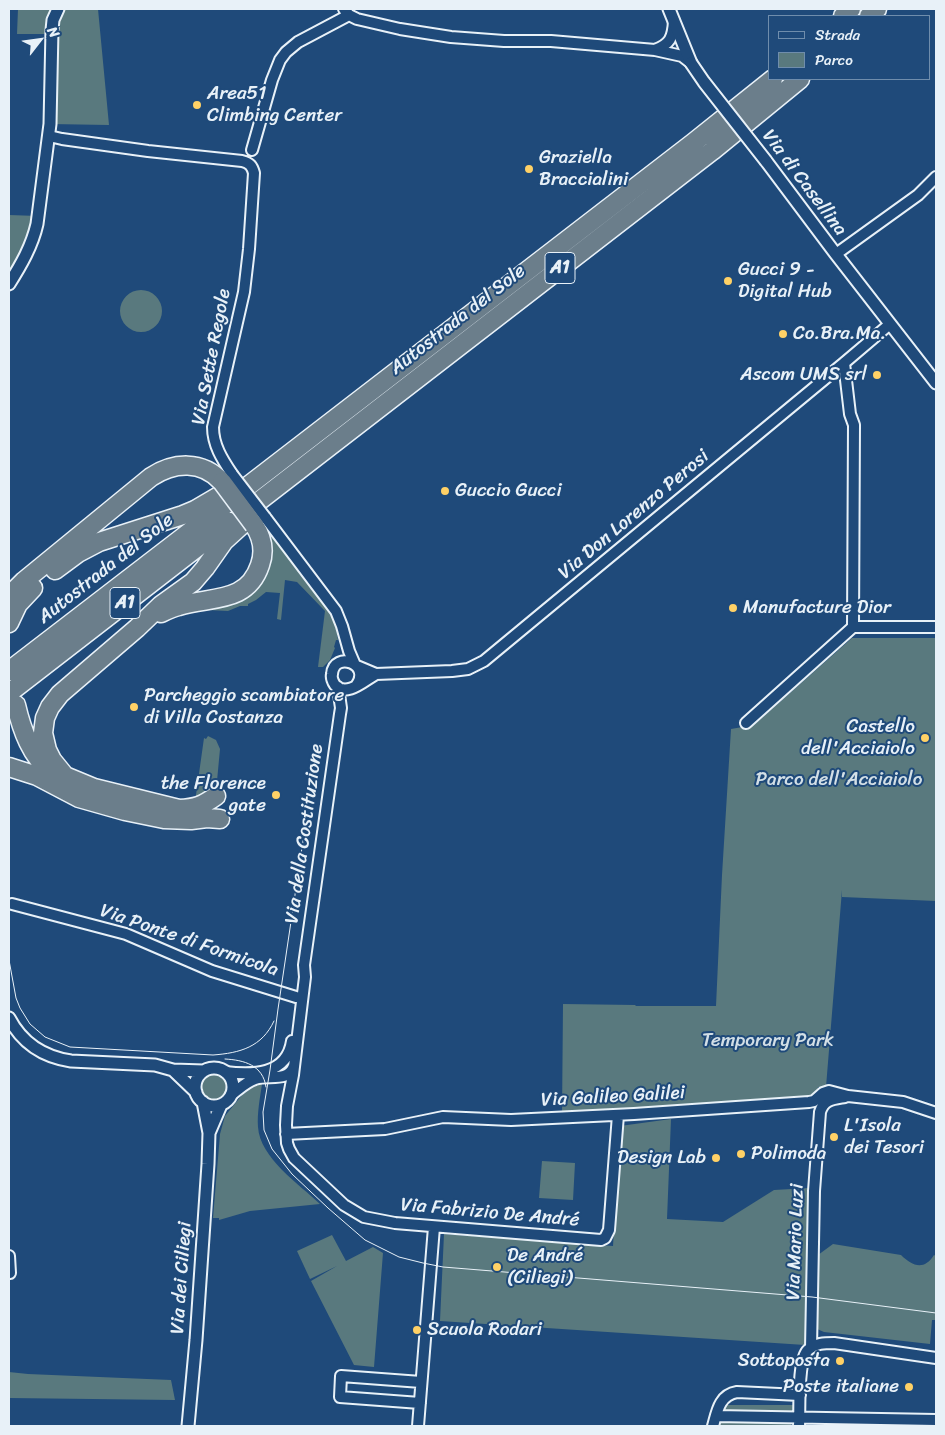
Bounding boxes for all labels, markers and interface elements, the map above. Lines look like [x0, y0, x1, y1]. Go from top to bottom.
north arrow [15, 15, 65, 65]
legend [768, 15, 930, 80]
text: N [40, 22, 67, 43]
text: Strada [815, 22, 860, 48]
text: Parco [815, 47, 853, 73]
place label: Area51 Climbing Center [207, 83, 342, 127]
marker: Area51 Climbing Center [191, 99, 203, 111]
street label: Via di Casellina [757, 125, 851, 241]
place label: Graziella Braccialini [539, 147, 628, 191]
marker: Graziella Braccialini [523, 163, 535, 175]
road number: A1 [545, 252, 575, 284]
place label: Gucci 9 - Digital Hub [738, 259, 832, 303]
street label: Autostrada del Sole [386, 260, 530, 380]
marker: Gucci 9 - Digital Hub [722, 275, 734, 287]
street label: Via Sette Regole [188, 287, 236, 427]
place label: Co.Bra.Ma. [793, 323, 886, 345]
marker: Co.Bra.Ma. [777, 328, 789, 340]
place label: Ascom UMS srl [740, 364, 867, 386]
marker: Ascom UMS srl [871, 369, 883, 381]
street label: Via Don Lorenzo Perosi [554, 445, 714, 585]
place label: Guccio Gucci [455, 480, 562, 502]
marker: Guccio Gucci [439, 485, 451, 497]
street label: Autostrada del Sole [34, 509, 178, 629]
road number: A1 [110, 588, 140, 618]
place label: Manufacture Dior [743, 597, 891, 619]
marker: Manufacture Dior [727, 602, 739, 614]
place label: Parcheggio scambiatore di Villa Costanza [144, 685, 344, 729]
marker: Parcheggio scambiatore di Villa Costanza [128, 701, 140, 713]
place label: Castello dell'Acciaiolo [801, 716, 915, 760]
marker: Castello dell'Acciaiolo [919, 732, 931, 744]
street label: Via della Costituzione [281, 743, 329, 925]
park label: Parco dell'Acciaiolo [756, 769, 922, 791]
place label: the Florence gate [161, 773, 266, 817]
marker: the Florence gate [270, 789, 282, 801]
street label: Via Ponte di Formicola [97, 900, 281, 982]
park label: Temporary Park [702, 1030, 834, 1052]
street label: Via Galileo Galilei [540, 1082, 686, 1112]
place label: L'Isola dei Tesori [844, 1115, 924, 1159]
marker: L'Isola dei Tesori [828, 1131, 840, 1143]
place label: Polimoda [751, 1143, 826, 1165]
place label: Design Lab [617, 1147, 706, 1169]
marker: Polimoda [735, 1148, 747, 1160]
marker: Design Lab [710, 1152, 722, 1164]
street label: Via Mario Luzi [783, 1183, 809, 1301]
street label: Via Fabrizio De André [400, 1194, 580, 1232]
street label: Via dei Ciliegi [167, 1221, 197, 1335]
place label: De André (Ciliegi) [507, 1245, 583, 1289]
marker: De André (Ciliegi) [491, 1261, 503, 1273]
place label: Scuola Rodari [427, 1319, 542, 1341]
marker: Scuola Rodari [411, 1324, 423, 1336]
place label: Sottoposta [738, 1350, 830, 1372]
marker: Sottoposta [834, 1355, 846, 1367]
place label: Poste italiane [783, 1376, 899, 1398]
marker: Poste italiane [903, 1381, 915, 1393]

